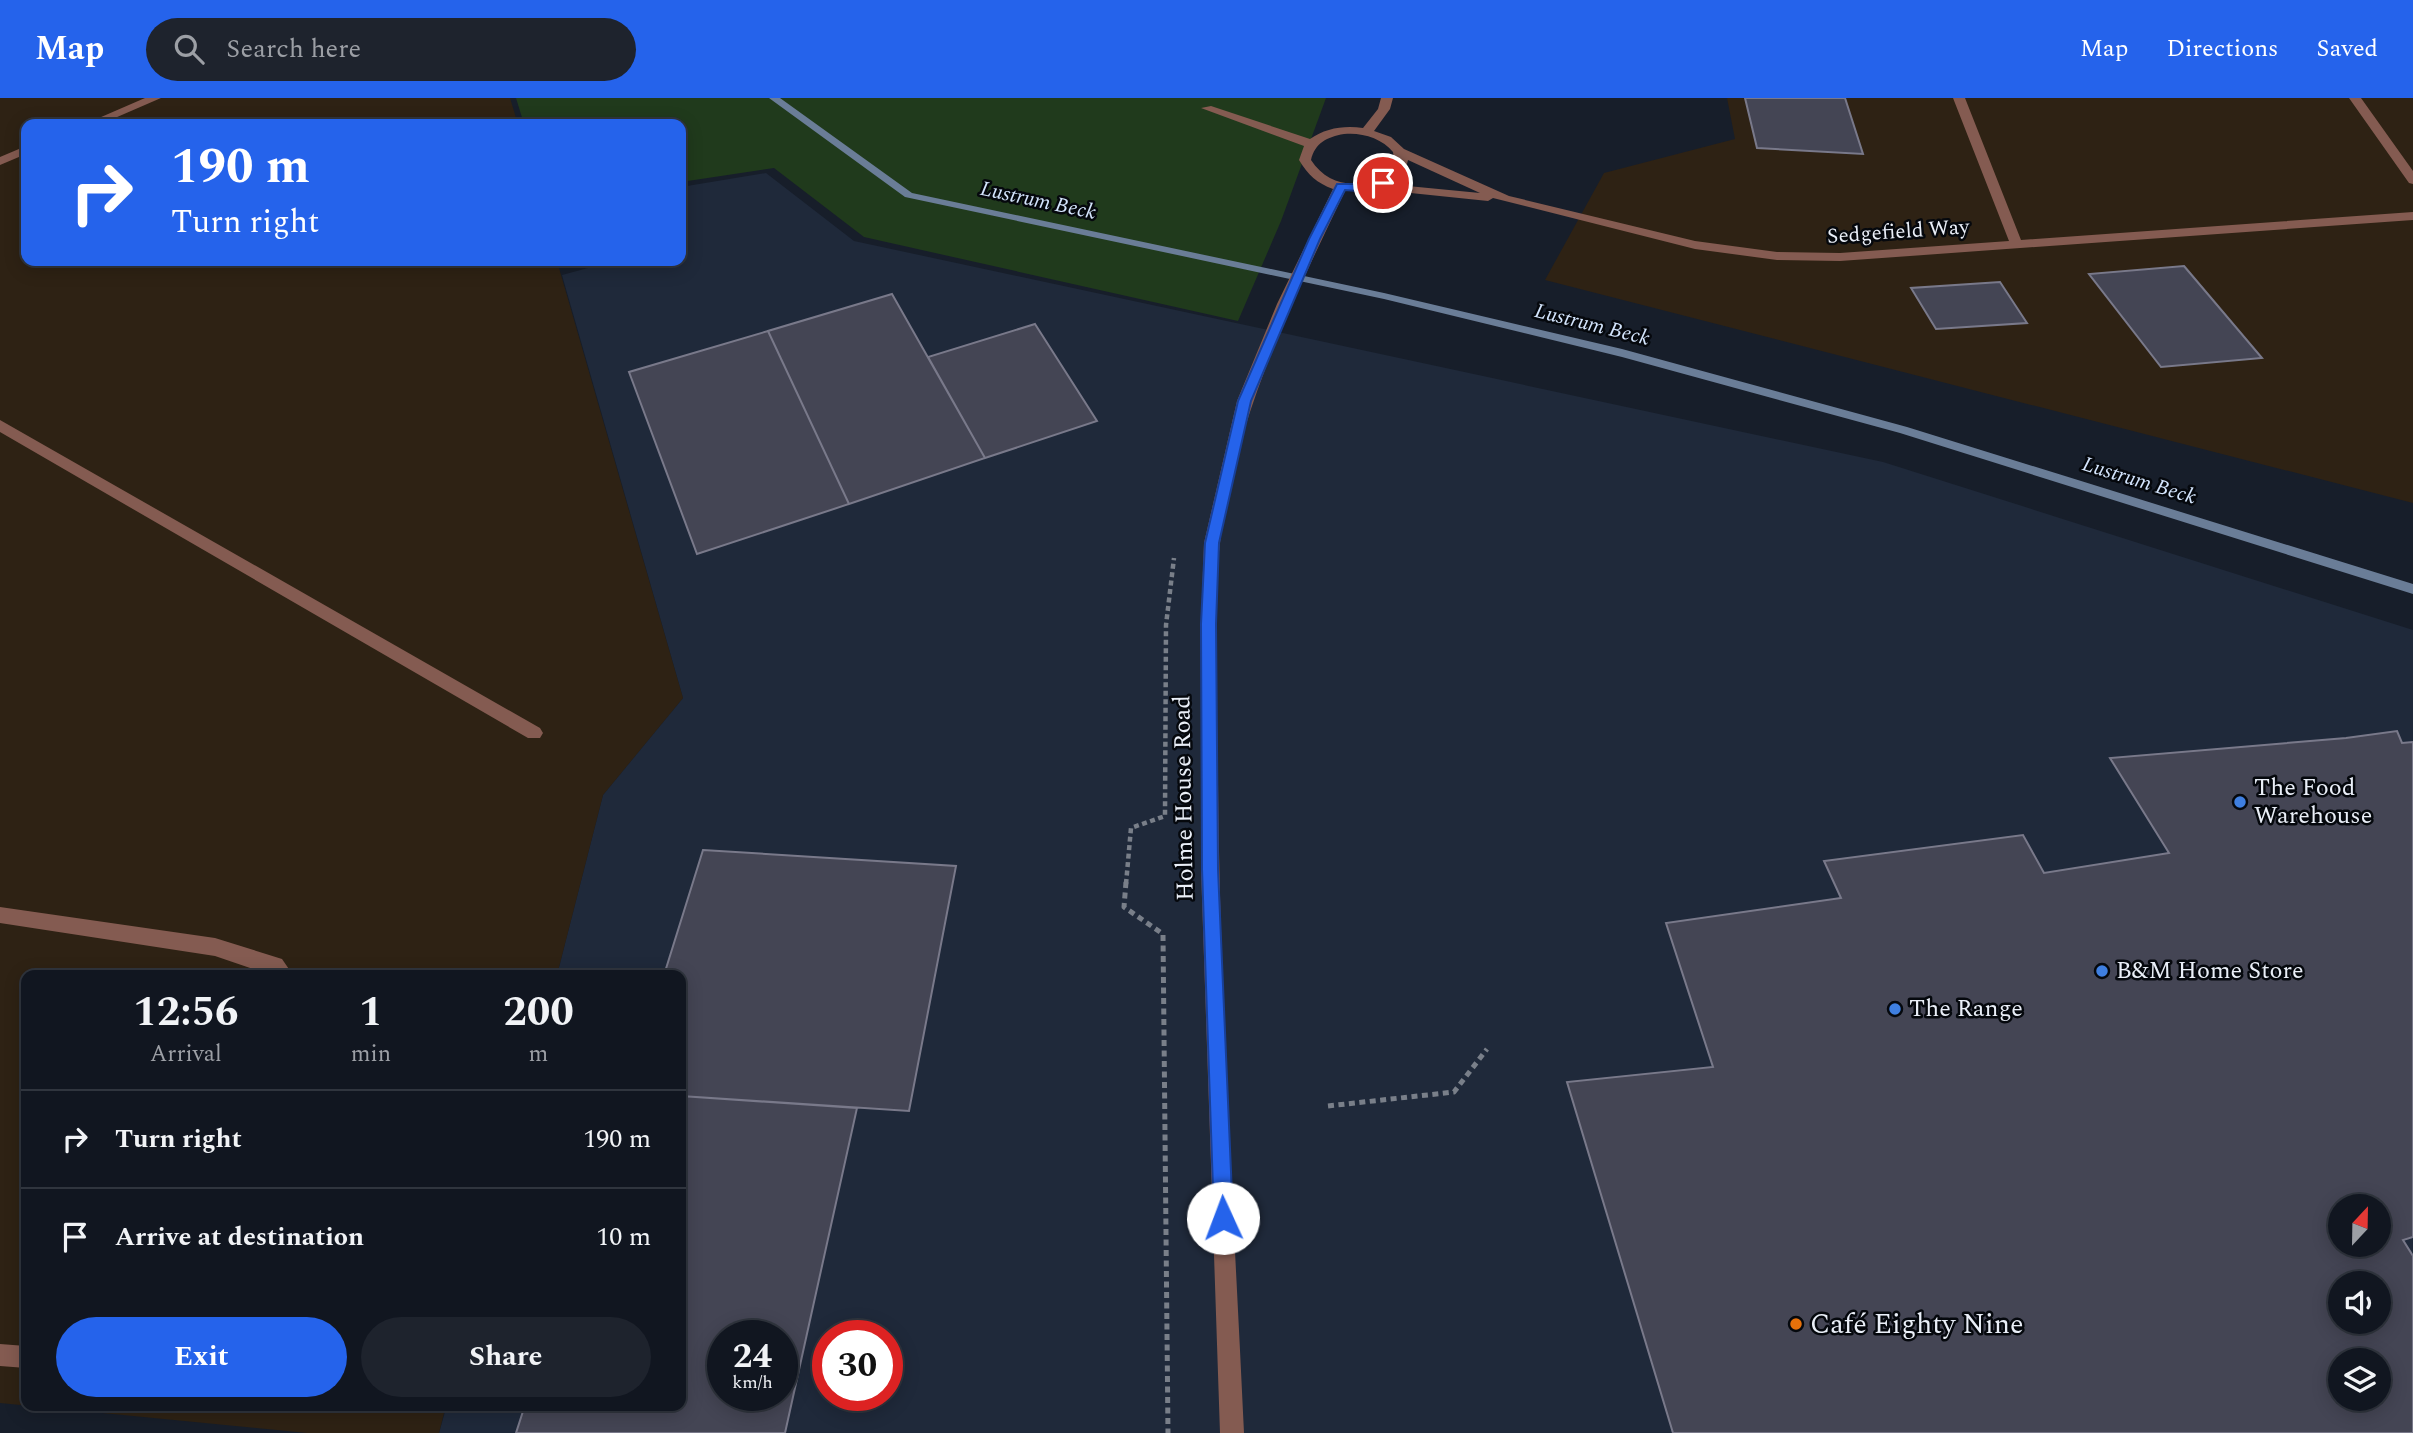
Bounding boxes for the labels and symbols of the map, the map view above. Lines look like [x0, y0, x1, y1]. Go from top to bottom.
pin [1353, 153, 1413, 213]
water label: Lustrum Beck [977, 173, 1099, 229]
street label: Sedgefield Way [1826, 211, 1971, 253]
water label: Lustrum Beck [1531, 295, 1653, 355]
water label: Lustrum Beck [2078, 448, 2200, 514]
street label: Holme House Road [1164, 695, 1204, 901]
place label: The Food Warehouse [2254, 770, 2372, 834]
marker: The Food Warehouse [2232, 794, 2248, 810]
place label: B&M Home Store [2116, 953, 2304, 989]
marker: B&M Home Store [2094, 963, 2110, 979]
place label: The Range [1909, 991, 2023, 1027]
marker: The Range [1887, 1001, 1903, 1017]
position arrow [1186, 1181, 1260, 1255]
north arrow [2328, 1194, 2390, 1256]
place label: Café Eighty Nine [1810, 1303, 2024, 1346]
marker: Café Eighty Nine [1788, 1316, 1804, 1332]
speed limit sign: 30 [812, 1320, 903, 1411]

